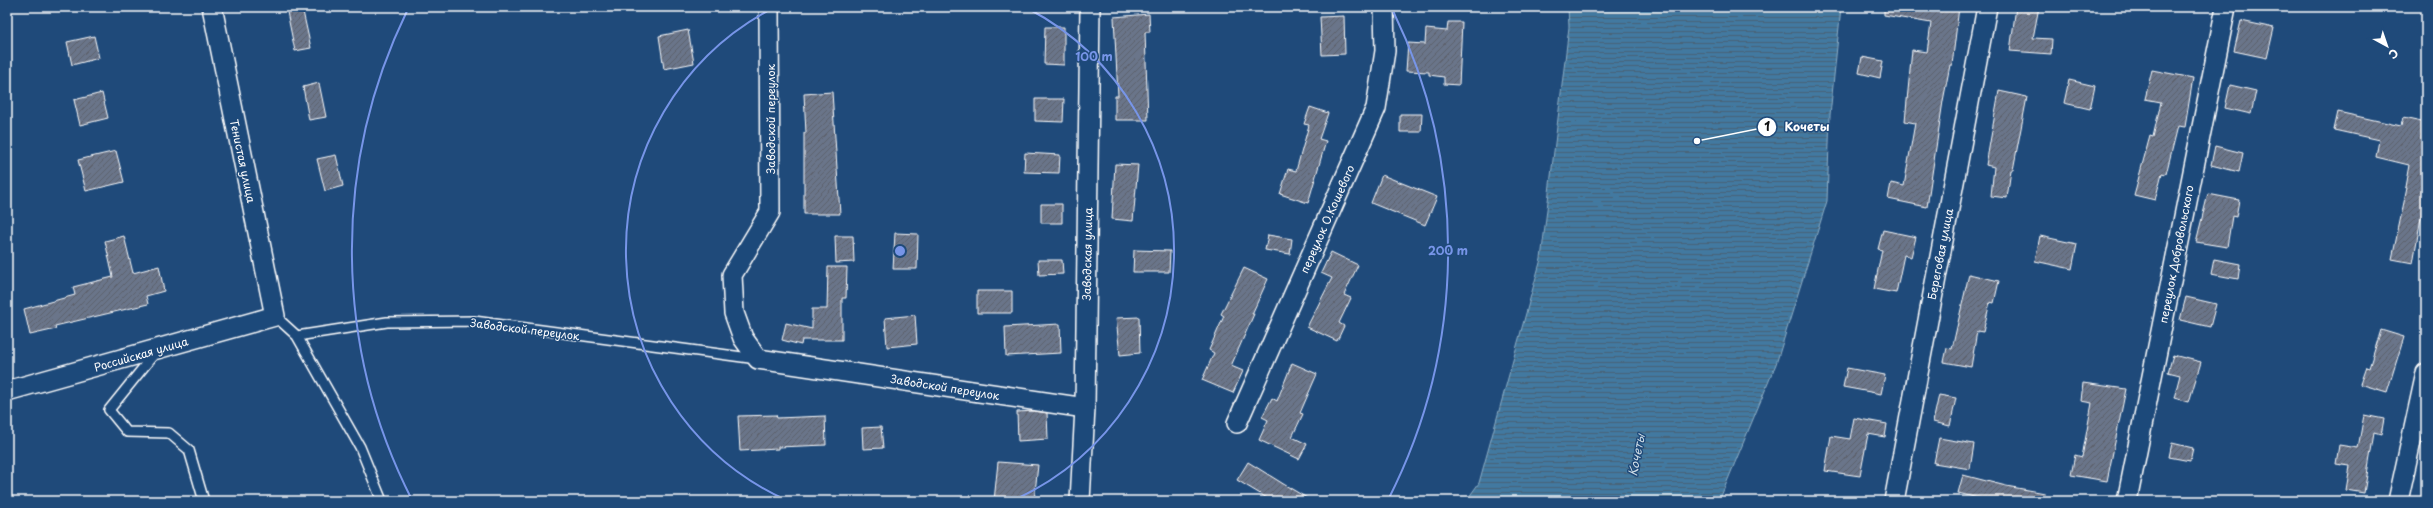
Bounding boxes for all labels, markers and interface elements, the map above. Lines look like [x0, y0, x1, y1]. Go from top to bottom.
north arrow [2367, 26, 2407, 66]
text: С [2385, 45, 2402, 63]
text: 100 m [1075, 47, 1113, 65]
street label: Заводской переулок [762, 63, 779, 174]
callout: Кочеты [1757, 115, 1838, 139]
text: 1 [1764, 117, 1770, 135]
text: Кочеты [1784, 117, 1830, 135]
street label: Тенистая улица [226, 118, 260, 204]
street label: переулок О.Кошевого [1295, 162, 1359, 276]
street label: переулок Добровольского [2154, 184, 2198, 324]
street label: Заводская улица [1078, 207, 1096, 301]
street label: Береговая улица [1923, 207, 1957, 301]
text: 200 m [1428, 241, 1468, 259]
centre of rings [893, 244, 907, 258]
street label: Заводской переулок [469, 314, 581, 344]
street label: Российская улица [92, 332, 190, 376]
street label: Заводской переулок [889, 370, 1001, 404]
water label: Кочеты [1623, 432, 1649, 478]

